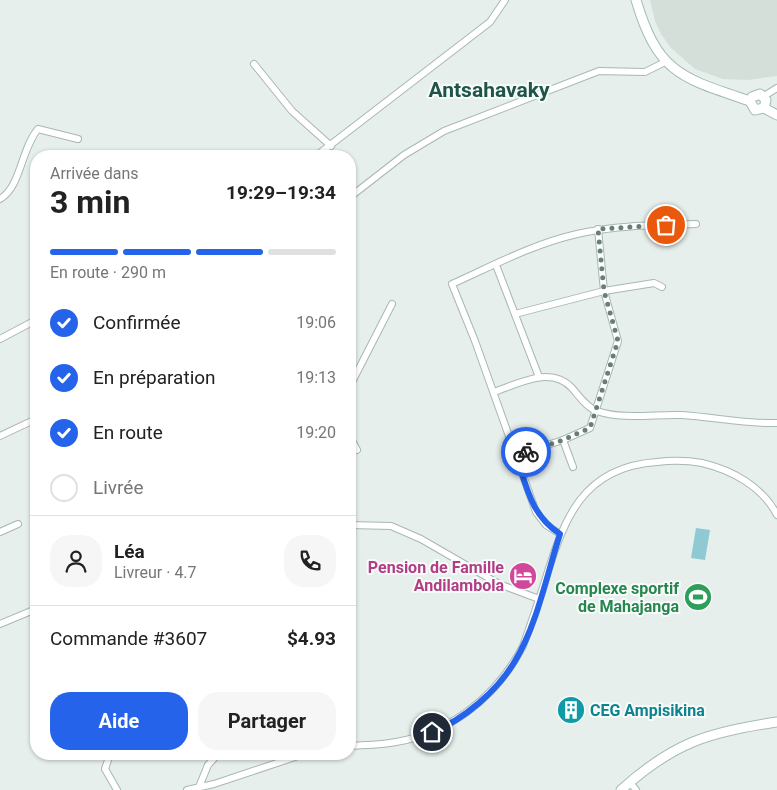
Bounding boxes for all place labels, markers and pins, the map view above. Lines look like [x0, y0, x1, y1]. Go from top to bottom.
pin [645, 204, 687, 246]
place label: Pension de Famille Andilambola [368, 558, 504, 595]
hotel icon: Pension de Famille Andilambola [508, 561, 538, 591]
place label: Complexe sportif de Mahajanga [555, 579, 679, 616]
sports icon: Complexe sportif de Mahajanga [683, 582, 713, 612]
building icon: CEG Ampisikina [556, 695, 586, 725]
place label: CEG Ampisikina [590, 701, 705, 720]
pin [411, 711, 453, 753]

